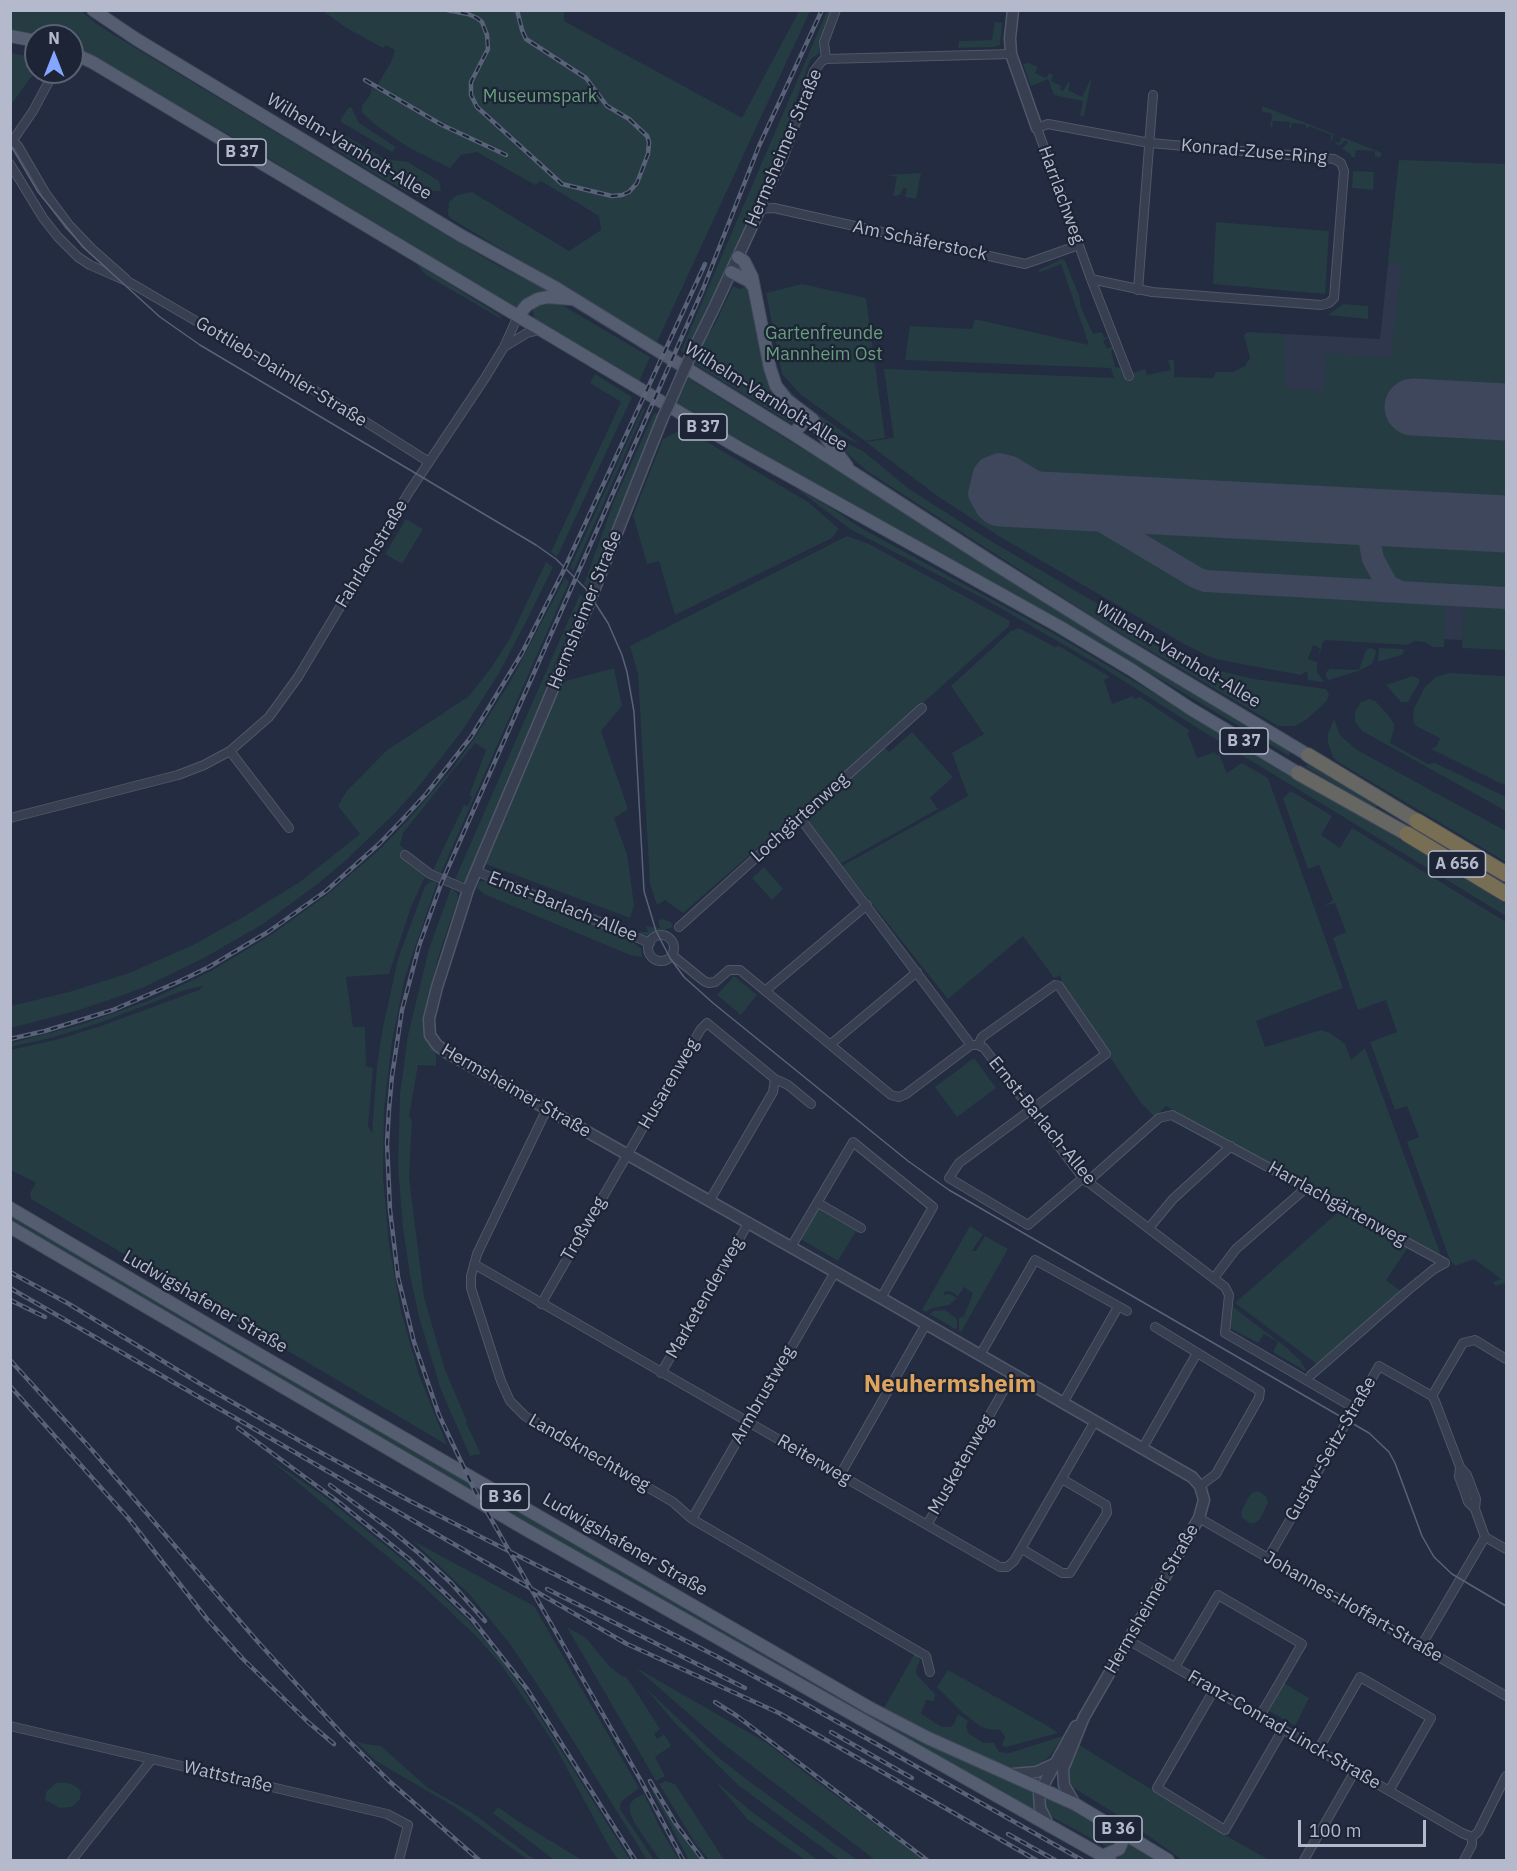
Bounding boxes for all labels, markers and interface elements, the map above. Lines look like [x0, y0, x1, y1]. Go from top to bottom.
north arrow [24, 24, 84, 84]
text: N [48, 28, 60, 48]
street label: Hermsheimer Straße [741, 66, 827, 230]
park label: Museumspark [483, 86, 597, 108]
street label: Wilhelm-Varnholt-Allee [263, 89, 435, 205]
street label: Konrad-Zuse-Ring [1180, 135, 1328, 169]
road number: B 37 [218, 139, 266, 165]
street label: Harrlachweg [1033, 143, 1089, 247]
street label: Am Schäferstock [851, 216, 989, 266]
street label: Gottlieb-Daimler-Straße [191, 312, 371, 432]
park label: Gartenfreunde Mannheim Ost [765, 323, 883, 366]
street label: Wilhelm-Varnholt-Allee [680, 338, 852, 456]
road number: B 37 [679, 414, 727, 440]
street label: Fahrlachstraße [331, 496, 413, 612]
street label: Hermsheimer Straße [543, 528, 627, 692]
street label: Wilhelm-Varnholt-Allee [1092, 597, 1264, 713]
road number: B 37 [1220, 728, 1268, 754]
street label: Lochgärtenweg [747, 769, 853, 867]
road number: A 656 [1428, 851, 1486, 877]
street label: Ernst-Barlach-Allee [485, 867, 641, 947]
street label: Husarenweg [634, 1035, 704, 1133]
street label: Hermsheimer Straße [437, 1039, 595, 1143]
street label: Ernst-Barlach-Allee [984, 1053, 1100, 1189]
street label: Harrlachgärtenweg [1264, 1157, 1410, 1251]
street label: Troßweg [557, 1193, 611, 1265]
street label: Marketenderweg [662, 1234, 748, 1362]
street label: Ludwigshafener Straße [119, 1246, 291, 1358]
street label: Armbrustweg [726, 1342, 800, 1448]
district label: Neuhermsheim [864, 1371, 1036, 1399]
street label: Gustav-Seitz-Straße [1281, 1373, 1381, 1525]
street label: Landsknechtweg [525, 1410, 653, 1496]
street label: Musketenweg [924, 1411, 998, 1519]
street label: Reiterweg [773, 1430, 855, 1490]
road number: B 36 [481, 1484, 529, 1510]
street label: Ludwigshafener Straße [539, 1489, 711, 1601]
street label: Hermsheimer Straße [1100, 1520, 1204, 1678]
street label: Johannes-Hoffart-Straße [1260, 1547, 1446, 1667]
street label: Franz-Conrad-Linck-Straße [1184, 1666, 1384, 1794]
street label: Wattstraße [182, 1756, 274, 1798]
scale bar [1301, 1808, 1428, 1846]
road number: B 36 [1094, 1816, 1142, 1842]
text: 100 m [1309, 1819, 1361, 1842]

